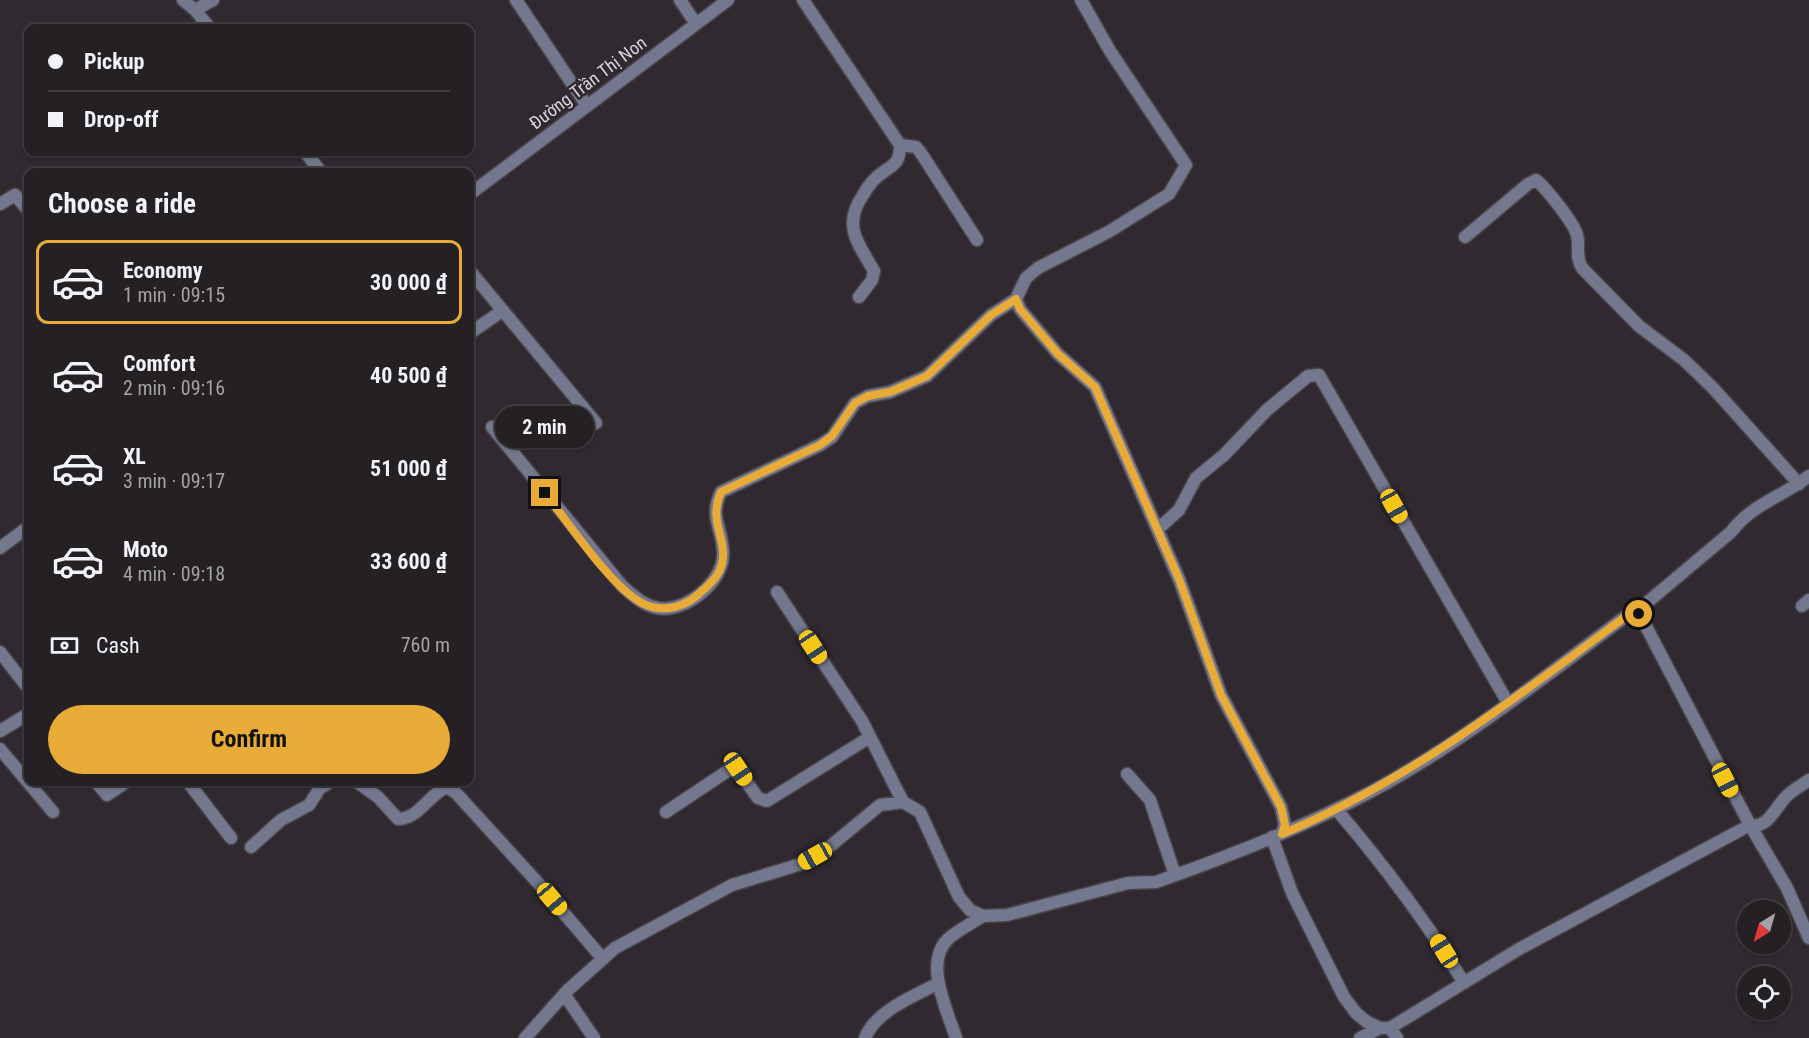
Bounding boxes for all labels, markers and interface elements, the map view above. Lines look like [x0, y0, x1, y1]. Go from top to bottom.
street label: Đường Trần Thị Non [525, 32, 650, 133]
text: Pickup [84, 49, 144, 74]
text: Drop-off [84, 107, 158, 132]
text: Choose a ride [48, 188, 196, 220]
icon: car [51, 255, 105, 309]
text: Economy [123, 258, 203, 283]
text: 30 000 ₫ [370, 270, 447, 295]
text: 1 min · 09:15 [123, 283, 225, 307]
icon: car [51, 348, 105, 402]
text: Comfort [123, 351, 196, 376]
text: 40 500 ₫ [370, 363, 447, 388]
text: 2 min · 09:16 [123, 376, 225, 400]
callout: 2 min [496, 406, 594, 448]
text: 2 min [522, 415, 567, 439]
icon: car [51, 441, 105, 495]
text: XL [123, 444, 146, 469]
text: 51 000 ₫ [370, 456, 447, 481]
text: 3 min · 09:17 [123, 469, 225, 493]
route end [531, 479, 558, 506]
car [1377, 486, 1411, 526]
icon: car [51, 534, 105, 588]
text: Moto [123, 537, 168, 562]
text: 33 600 ₫ [370, 549, 447, 574]
text: 4 min · 09:18 [123, 562, 225, 586]
route start [1625, 600, 1652, 627]
car [796, 627, 830, 667]
icon: cash [48, 629, 81, 662]
text: Cash [96, 633, 140, 658]
text: 760 m [401, 633, 450, 657]
button: Confirm [48, 705, 450, 774]
car [720, 749, 756, 789]
car [1709, 760, 1741, 800]
car [795, 839, 835, 873]
car [534, 879, 570, 919]
north arrow [1737, 900, 1791, 954]
map controls [1737, 900, 1791, 1020]
car [1427, 931, 1461, 971]
button: locate [1737, 966, 1791, 1020]

